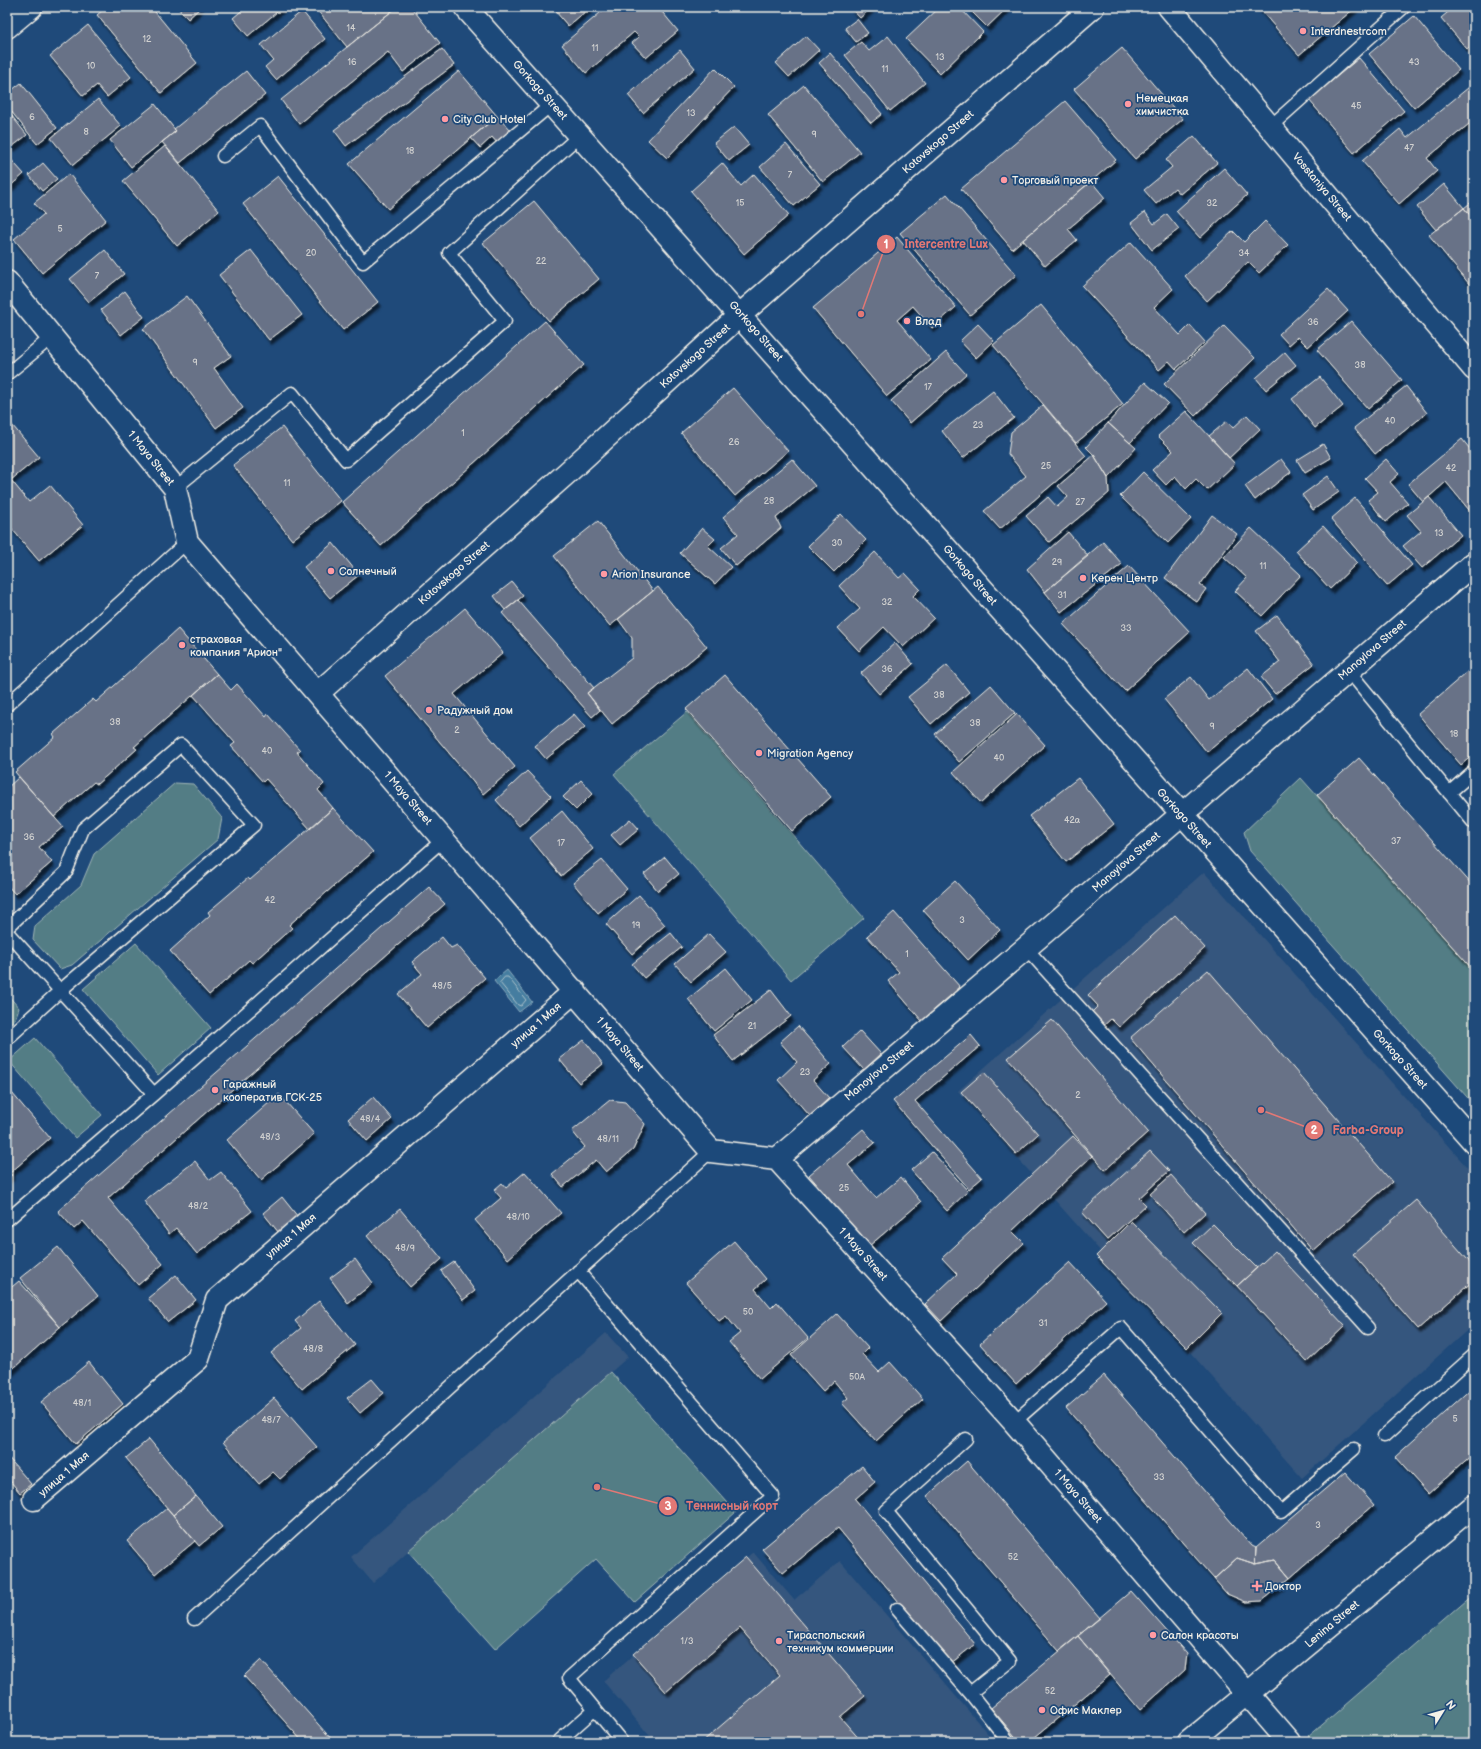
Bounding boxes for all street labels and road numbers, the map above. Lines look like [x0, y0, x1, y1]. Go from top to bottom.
street label: Gorkogo Street [510, 58, 571, 123]
street label: Kotovskogo Street [900, 107, 977, 176]
street label: Vosstaniya Street [1290, 150, 1355, 224]
street label: Gorkogo Street [726, 298, 786, 364]
street label: Kotovskogo Street [657, 321, 733, 391]
street label: 1 Maya Street [125, 428, 177, 489]
street label: Kotovskogo Street [416, 538, 493, 607]
street label: Gorkogo Street [940, 542, 1000, 608]
street label: Manoylova Street [1335, 617, 1409, 683]
street label: 1 Maya Street [381, 769, 435, 828]
street label: Gorkogo Street [1154, 786, 1215, 851]
street label: Manoylova Street [1089, 829, 1163, 895]
street label: улица 1 Мая [508, 1000, 564, 1050]
street label: 1 Maya Street [594, 1014, 647, 1074]
street label: Gorkogo Street [1370, 1027, 1431, 1092]
street label: Manoylova Street [842, 1038, 917, 1104]
street label: улица 1 Мая [263, 1211, 319, 1261]
street label: 1 Maya Street [836, 1225, 891, 1284]
street label: улица 1 Мая [36, 1449, 92, 1499]
street label: 1 Maya Street [1051, 1467, 1105, 1526]
street label: Lenina Street [1302, 1597, 1362, 1650]

